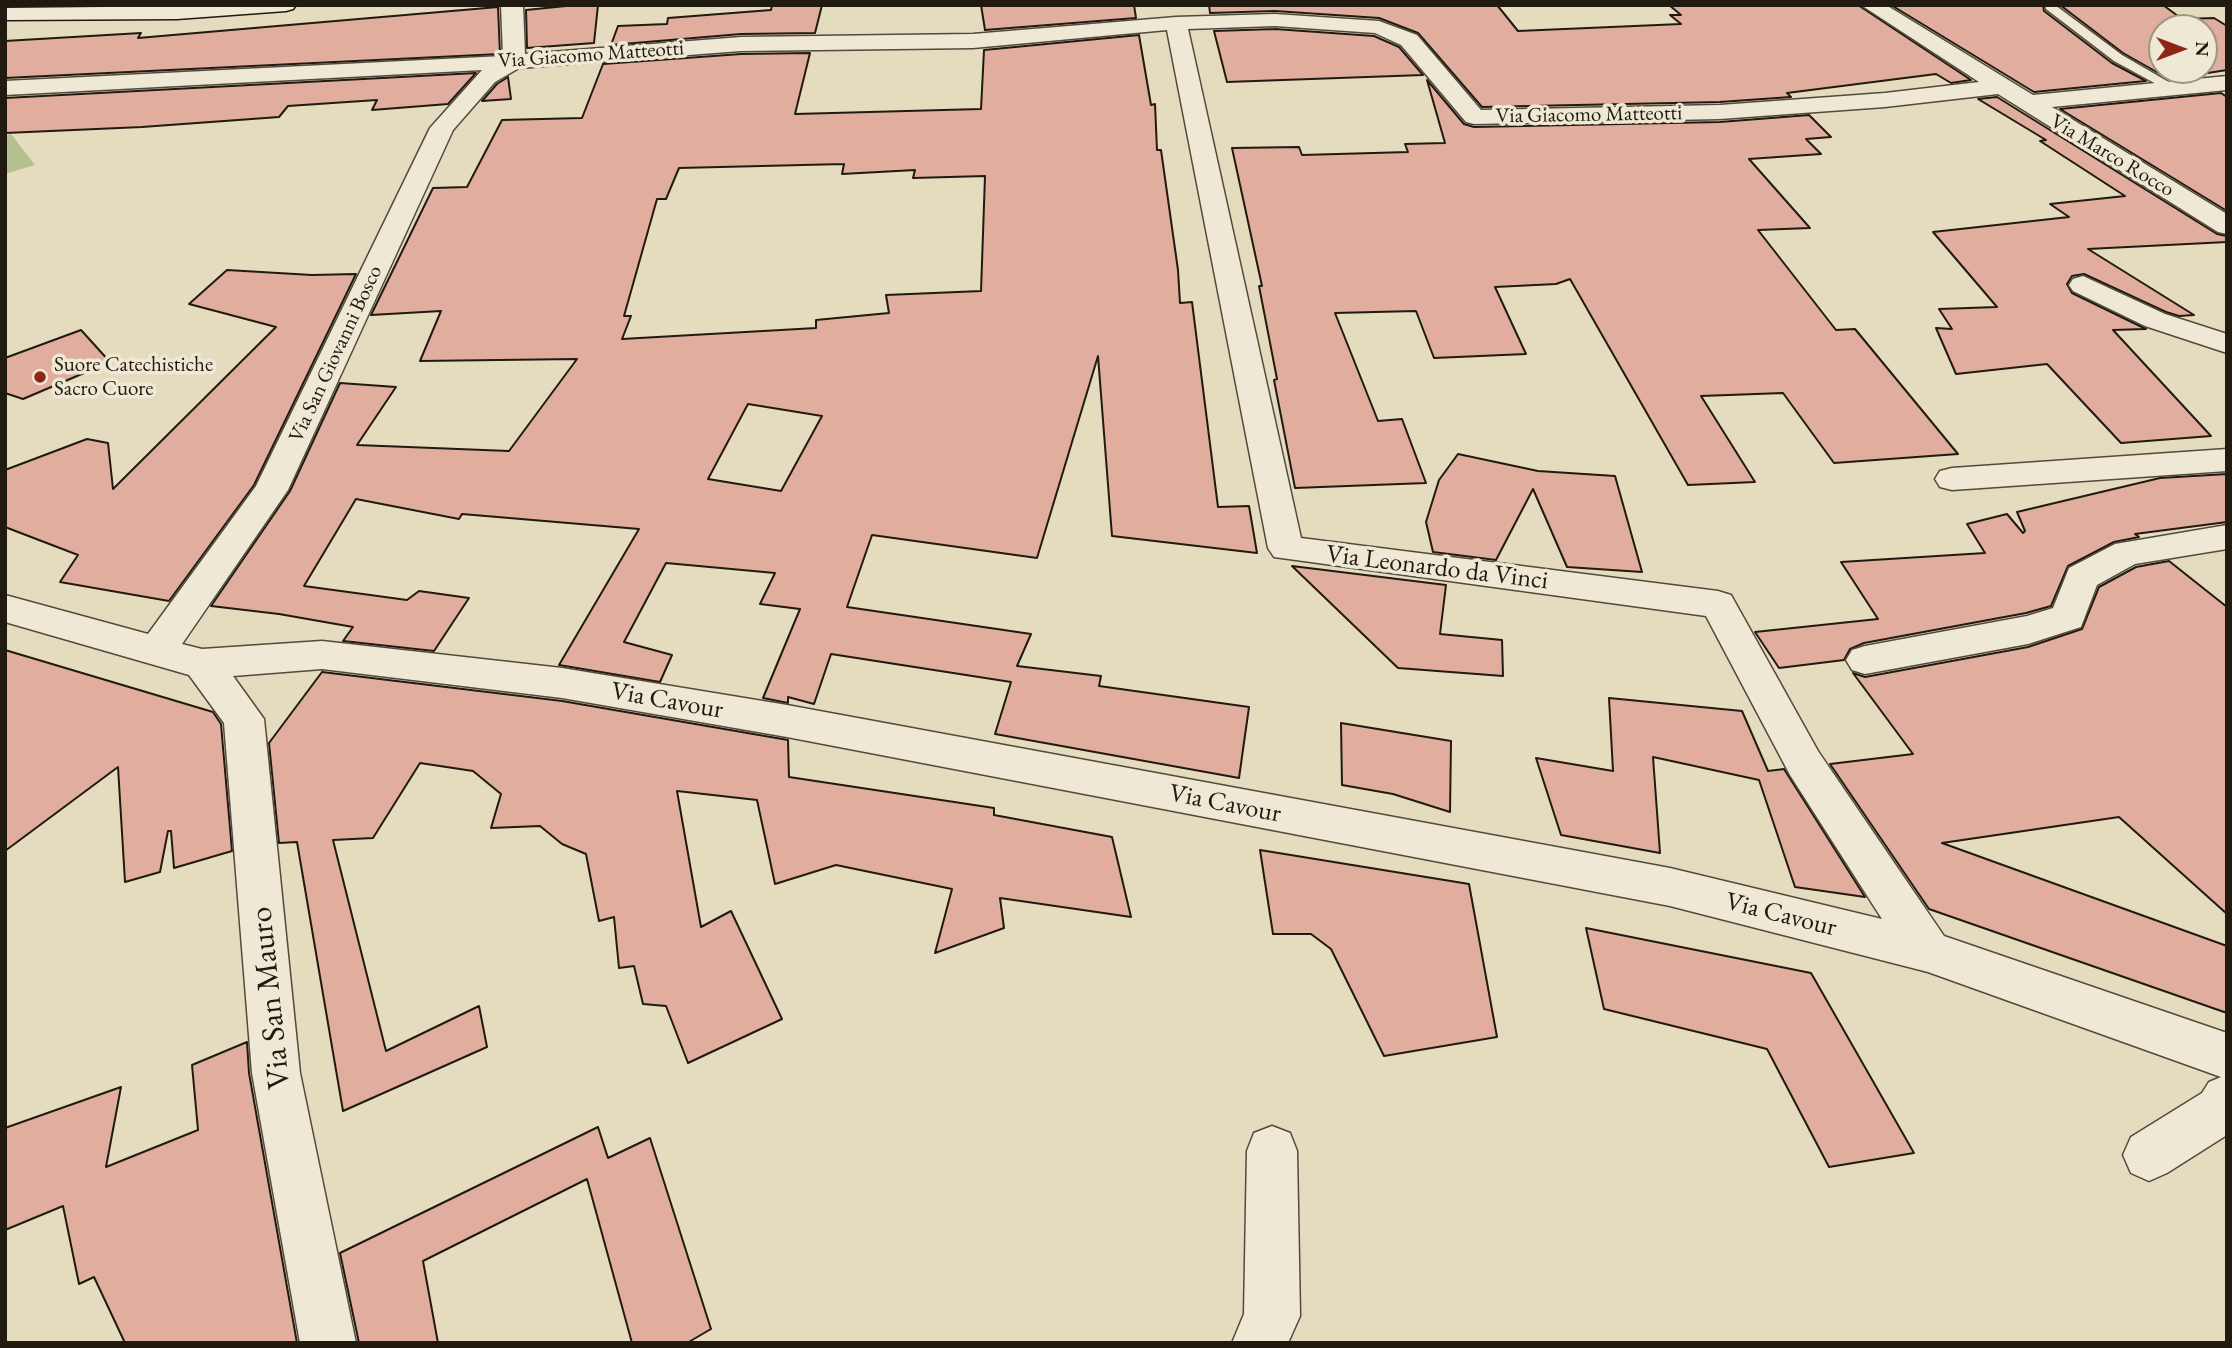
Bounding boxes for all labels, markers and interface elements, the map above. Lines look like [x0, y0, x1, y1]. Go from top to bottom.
north arrow [2148, 14, 2218, 84]
street label: Via Giacomo Matteotti [497, 36, 685, 74]
text: N [2190, 41, 2215, 57]
street label: Via Giacomo Matteotti [1496, 101, 1682, 129]
street label: Via Marco Rocco [2045, 109, 2179, 203]
street label: Via San Giovanni Bosco [284, 262, 388, 446]
place label: Suore Catechistiche Sacro Cuore [54, 352, 213, 402]
marker: Suore Catechistiche Sacro Cuore [32, 369, 48, 385]
street label: Via Leonardo da Vinci [1324, 539, 1550, 597]
street label: Via Cavour [609, 676, 725, 726]
street label: Via Cavour [1166, 778, 1284, 830]
street label: Via Cavour [1722, 886, 1840, 944]
street label: Via San Mauro [242, 905, 300, 1091]

